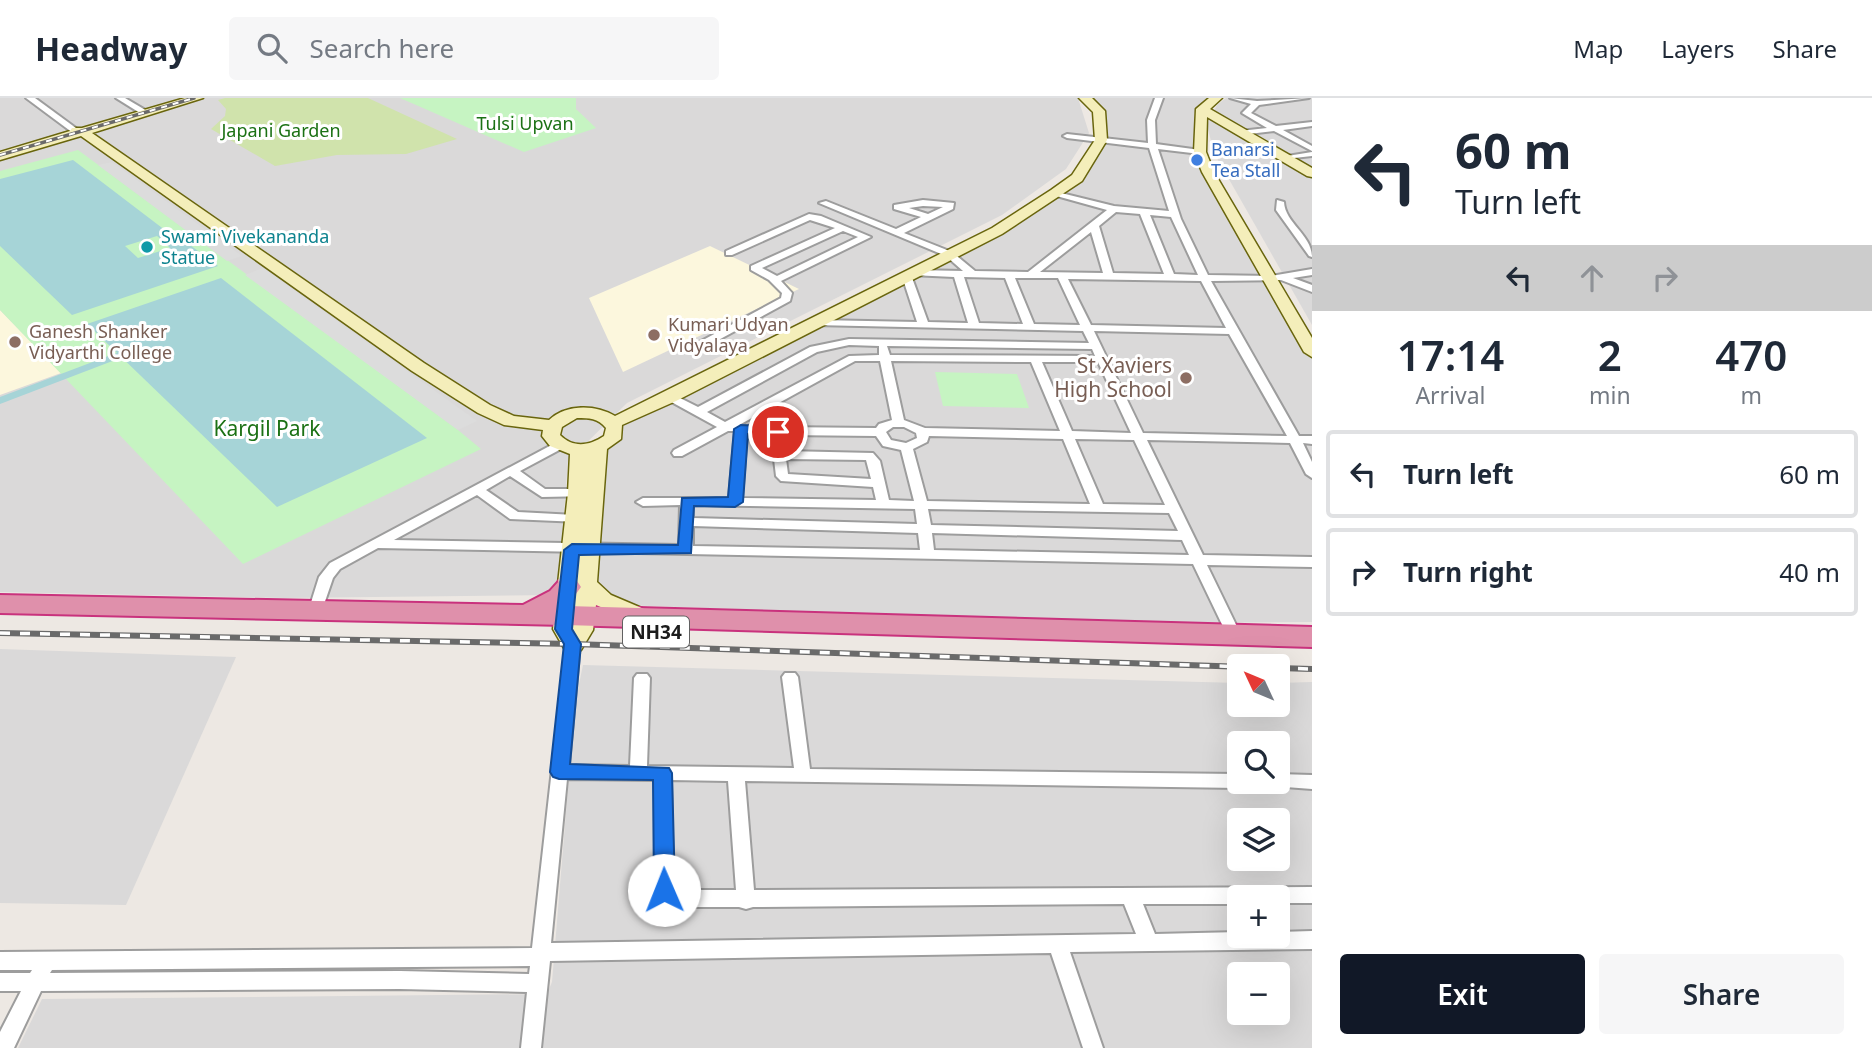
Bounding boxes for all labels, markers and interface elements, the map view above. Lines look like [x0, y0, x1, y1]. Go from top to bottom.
search box [229, 17, 719, 80]
text: Headway [35, 26, 187, 71]
icon: search [253, 29, 291, 67]
text: Search here [309, 30, 454, 66]
text: Map [1573, 32, 1623, 65]
text: Layers [1661, 32, 1735, 65]
text: Share [1773, 32, 1837, 65]
park label: Tulsi Upvan [476, 111, 574, 135]
text: 60 m [1455, 117, 1572, 183]
park label: Japani Garden [219, 118, 341, 142]
icon: left [1340, 126, 1431, 217]
place label: Banarsi Tea Stall [1211, 137, 1280, 182]
marker: Banarsi Tea Stall [1189, 152, 1205, 168]
text: Turn left [1455, 180, 1581, 223]
place label: Swami Vivekananda Statue [161, 224, 329, 269]
marker: Swami Vivekananda Statue [139, 239, 155, 255]
icon: left [1500, 259, 1538, 297]
icon: ahead [1573, 259, 1611, 297]
icon: right [1646, 259, 1684, 297]
place label: Kumari Udyan Vidyalaya [668, 312, 789, 357]
place label: Ganesh Shanker Vidyarthi College [29, 319, 172, 364]
text: 17:14 [1397, 326, 1504, 383]
text: 2 [1598, 326, 1622, 383]
text: 470 [1715, 326, 1787, 383]
marker: Kumari Udyan Vidyalaya [646, 327, 662, 343]
marker: Ganesh Shanker Vidyarthi College [7, 334, 23, 350]
place label: St Xaviers High School [1054, 351, 1172, 403]
marker: St Xaviers High School [1178, 370, 1194, 386]
text: Arrival [1415, 379, 1486, 411]
text: min [1589, 379, 1631, 411]
text: m [1741, 379, 1762, 411]
pin [748, 402, 808, 462]
icon: arrive [759, 413, 797, 451]
park label: Kargil Park [214, 414, 321, 442]
icon: left [1344, 455, 1382, 493]
text: Turn left [1403, 456, 1514, 492]
text: 60 m [1779, 456, 1840, 492]
icon: right [1344, 553, 1382, 591]
text: Turn right [1403, 554, 1533, 590]
text: 40 m [1779, 554, 1840, 590]
road number: NH34 [623, 617, 689, 648]
north arrow [1227, 654, 1290, 718]
map controls [1227, 654, 1290, 1025]
button: search [1227, 731, 1290, 794]
button: layers [1227, 808, 1290, 871]
position arrow [627, 853, 701, 927]
button: + [1227, 885, 1290, 948]
button: Exit [1340, 954, 1585, 1034]
button: Share [1599, 954, 1844, 1034]
button: − [1227, 962, 1290, 1025]

